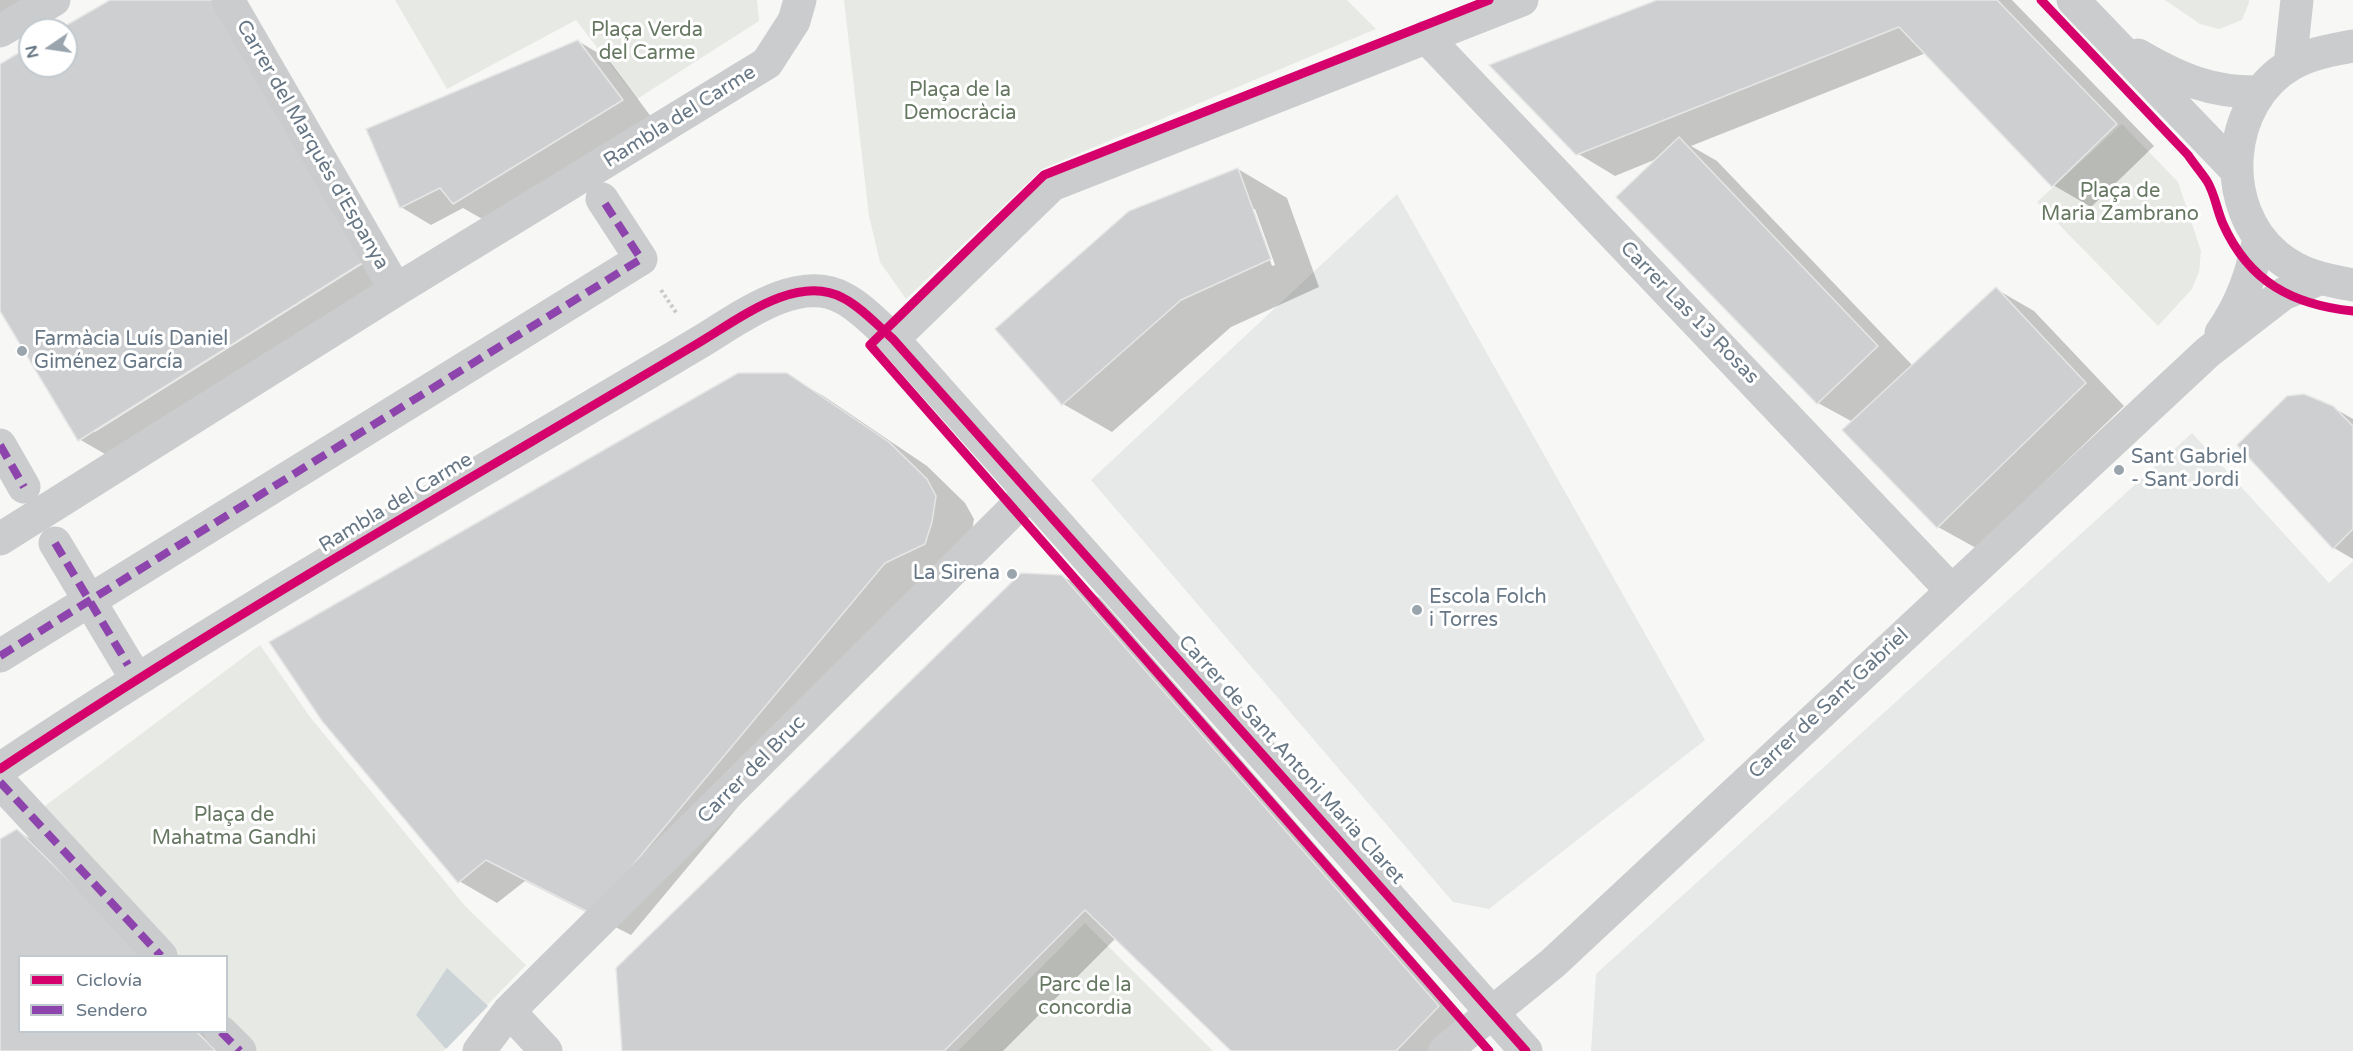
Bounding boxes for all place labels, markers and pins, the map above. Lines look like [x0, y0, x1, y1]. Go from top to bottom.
place label: Farmàcia Luís Daniel Giménez García [34, 328, 228, 375]
marker: Farmàcia Luís Daniel Giménez García [15, 344, 29, 358]
place label: Sant Gabriel - Sant Jordi [2131, 446, 2247, 493]
marker: Sant Gabriel - Sant Jordi [2112, 463, 2126, 477]
place label: La Sirena [913, 562, 1000, 586]
marker: La Sirena [1005, 567, 1019, 581]
place label: Escola Folch i Torres [1429, 586, 1547, 633]
marker: Escola Folch i Torres [1410, 603, 1424, 617]

